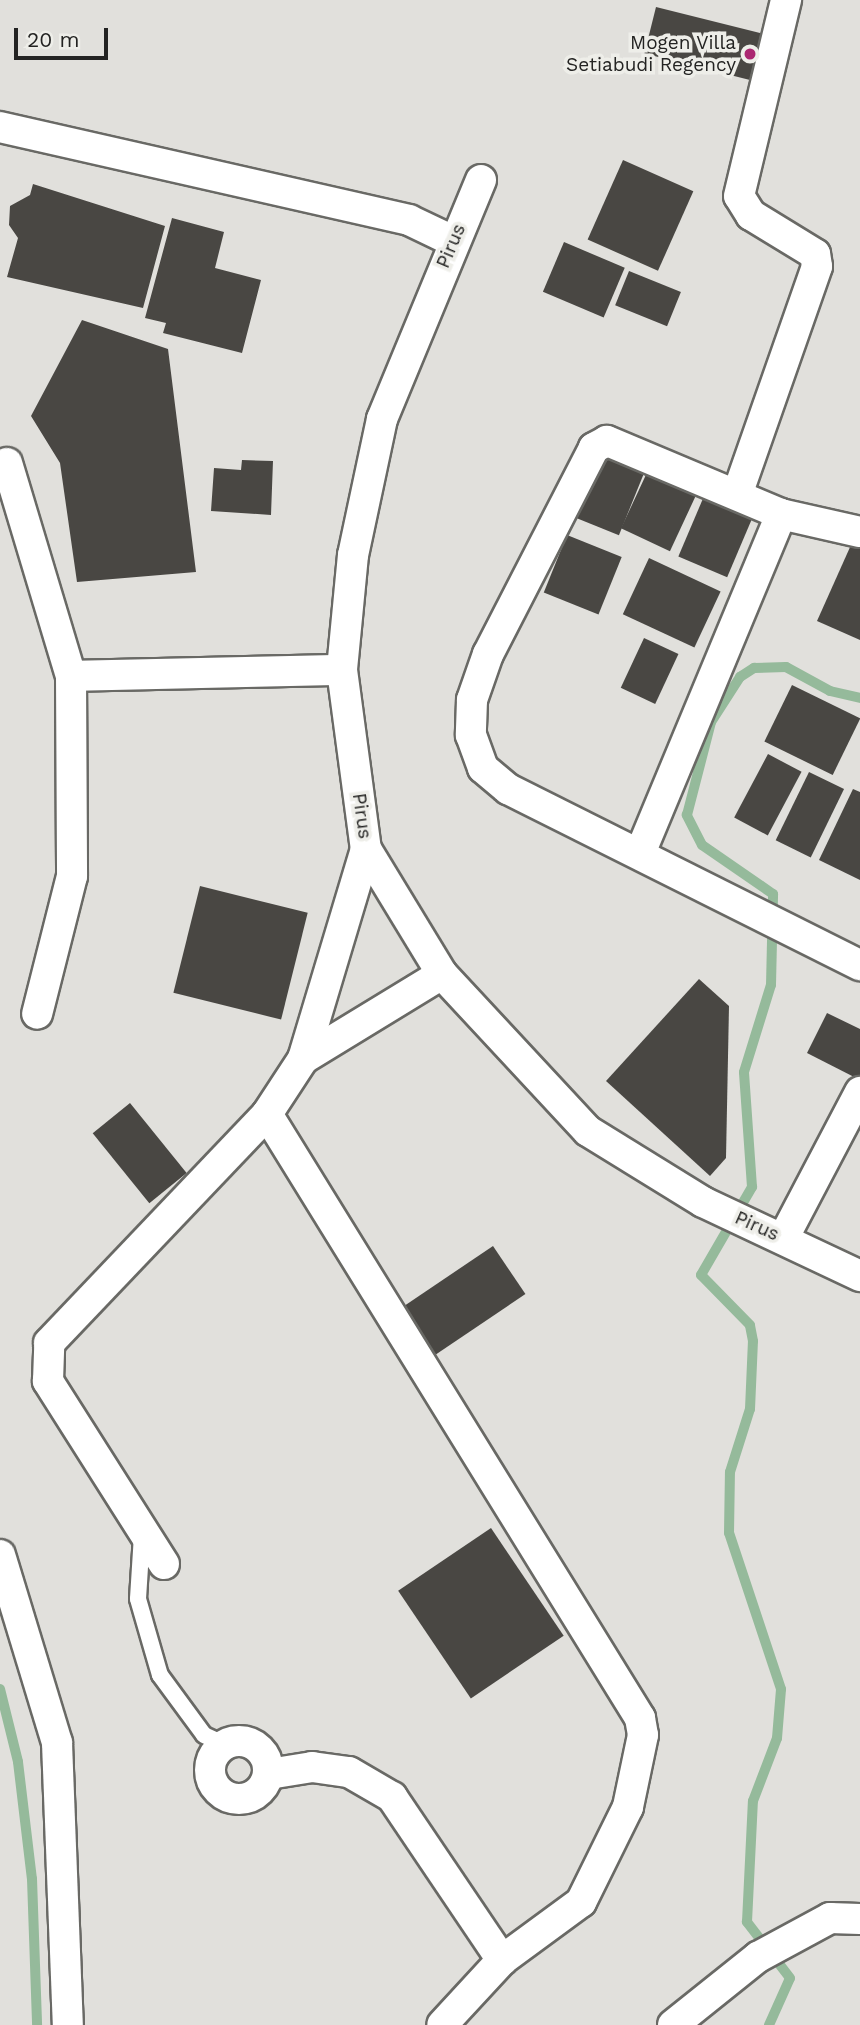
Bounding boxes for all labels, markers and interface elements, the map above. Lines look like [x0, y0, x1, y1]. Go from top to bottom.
scale bar [18, 14, 112, 58]
text: 20 m [27, 27, 79, 52]
place label: Mogen Villa Setiabudi Regency [566, 32, 736, 76]
marker: Mogen Villa Setiabudi Regency [742, 46, 758, 62]
street label: Pirus [431, 220, 471, 272]
street label: Pirus [348, 792, 376, 840]
street label: Pirus [731, 1206, 783, 1246]

